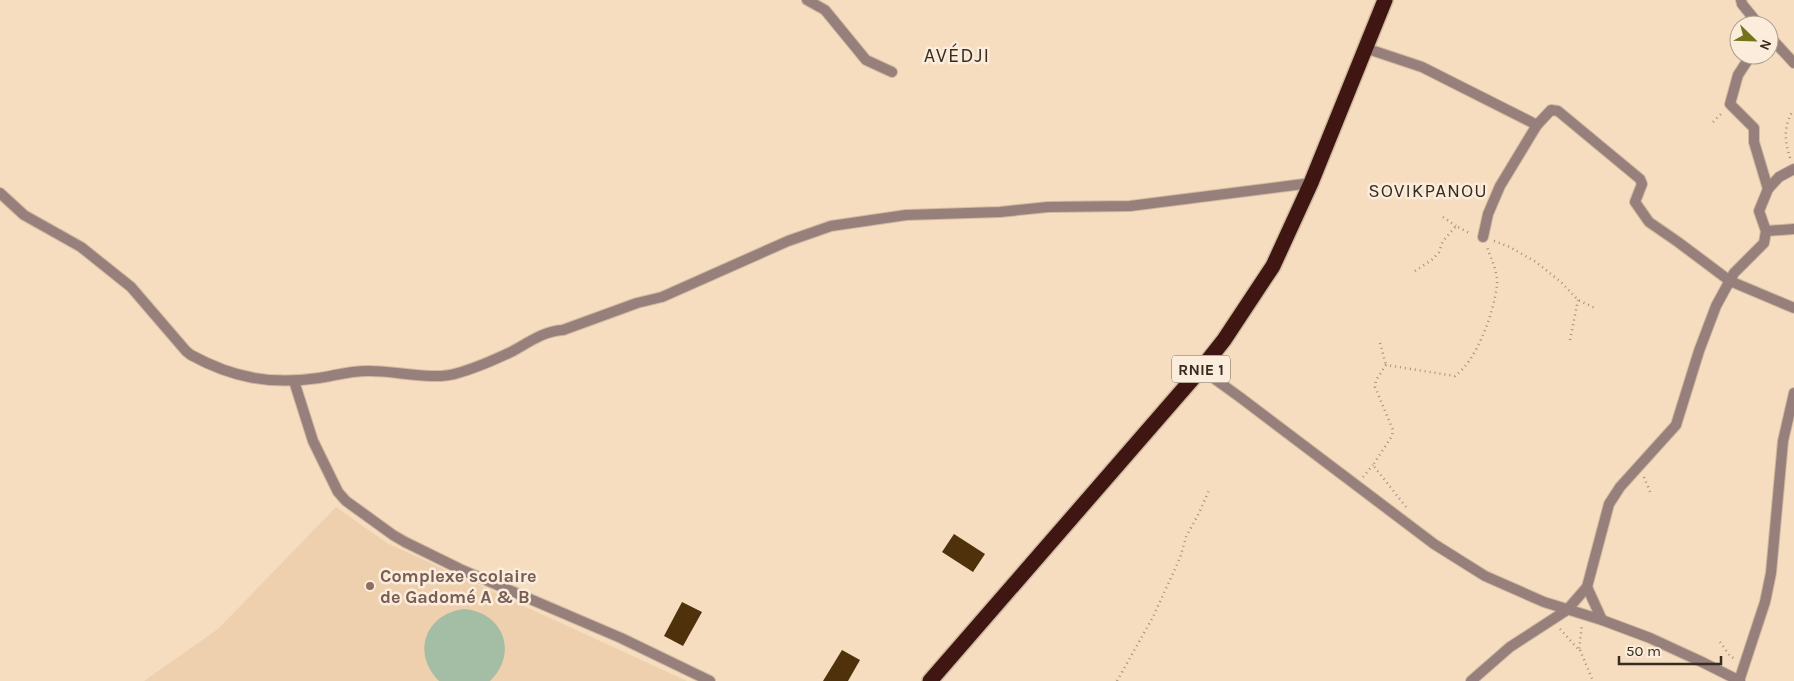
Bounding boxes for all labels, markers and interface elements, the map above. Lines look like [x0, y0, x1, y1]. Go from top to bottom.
north arrow [1729, 15, 1779, 65]
text: N [1756, 37, 1775, 53]
district label: AVÉDJI [924, 43, 990, 67]
district label: SOVIKPANOU [1368, 180, 1488, 202]
road number: RNIE 1 [1172, 356, 1230, 382]
place label: Complexe scolaire de Gadomé A & B [380, 565, 536, 608]
marker: Complexe scolaire de Gadomé A & B [364, 580, 376, 592]
scale bar [1619, 634, 1722, 666]
text: 50 m [1626, 642, 1661, 660]

